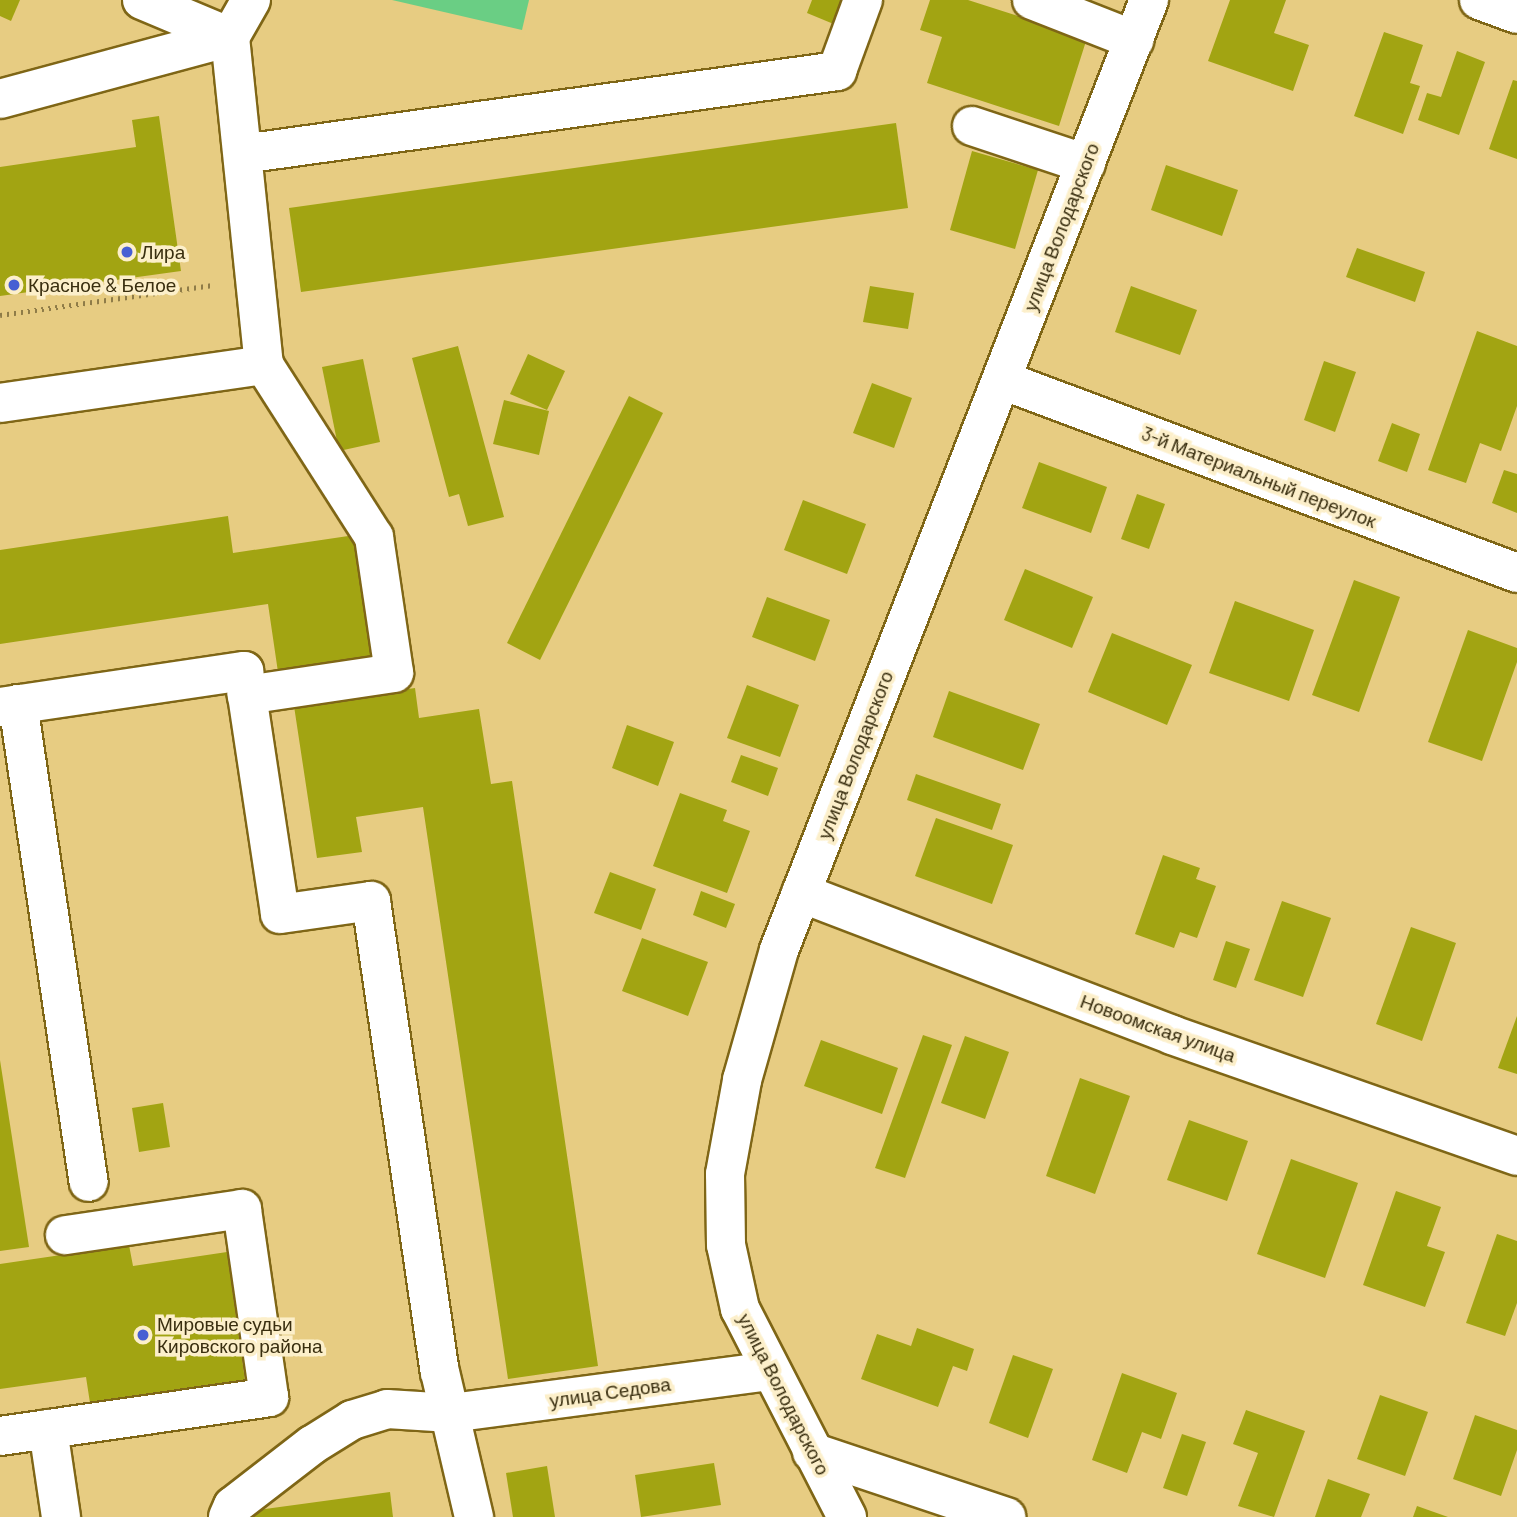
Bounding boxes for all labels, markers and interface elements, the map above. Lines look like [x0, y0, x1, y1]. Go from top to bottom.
street label: улица Володарского [1018, 140, 1104, 314]
place label: Лира [141, 241, 185, 263]
marker: Лира [119, 244, 135, 260]
place label: Красное & Белое [28, 274, 176, 296]
marker: Красное & Белое [6, 277, 22, 293]
street label: 3-й Материальный переулок [1139, 422, 1379, 532]
street label: улица Володарского [812, 668, 898, 842]
street label: Новоомская улица [1077, 989, 1239, 1067]
street label: улица Володарского [733, 1309, 835, 1479]
place label: Мировые судьи Кировского района [157, 1313, 323, 1357]
marker: Мировые судьи Кировского района [135, 1327, 151, 1343]
street label: улица Седова [548, 1372, 672, 1412]

